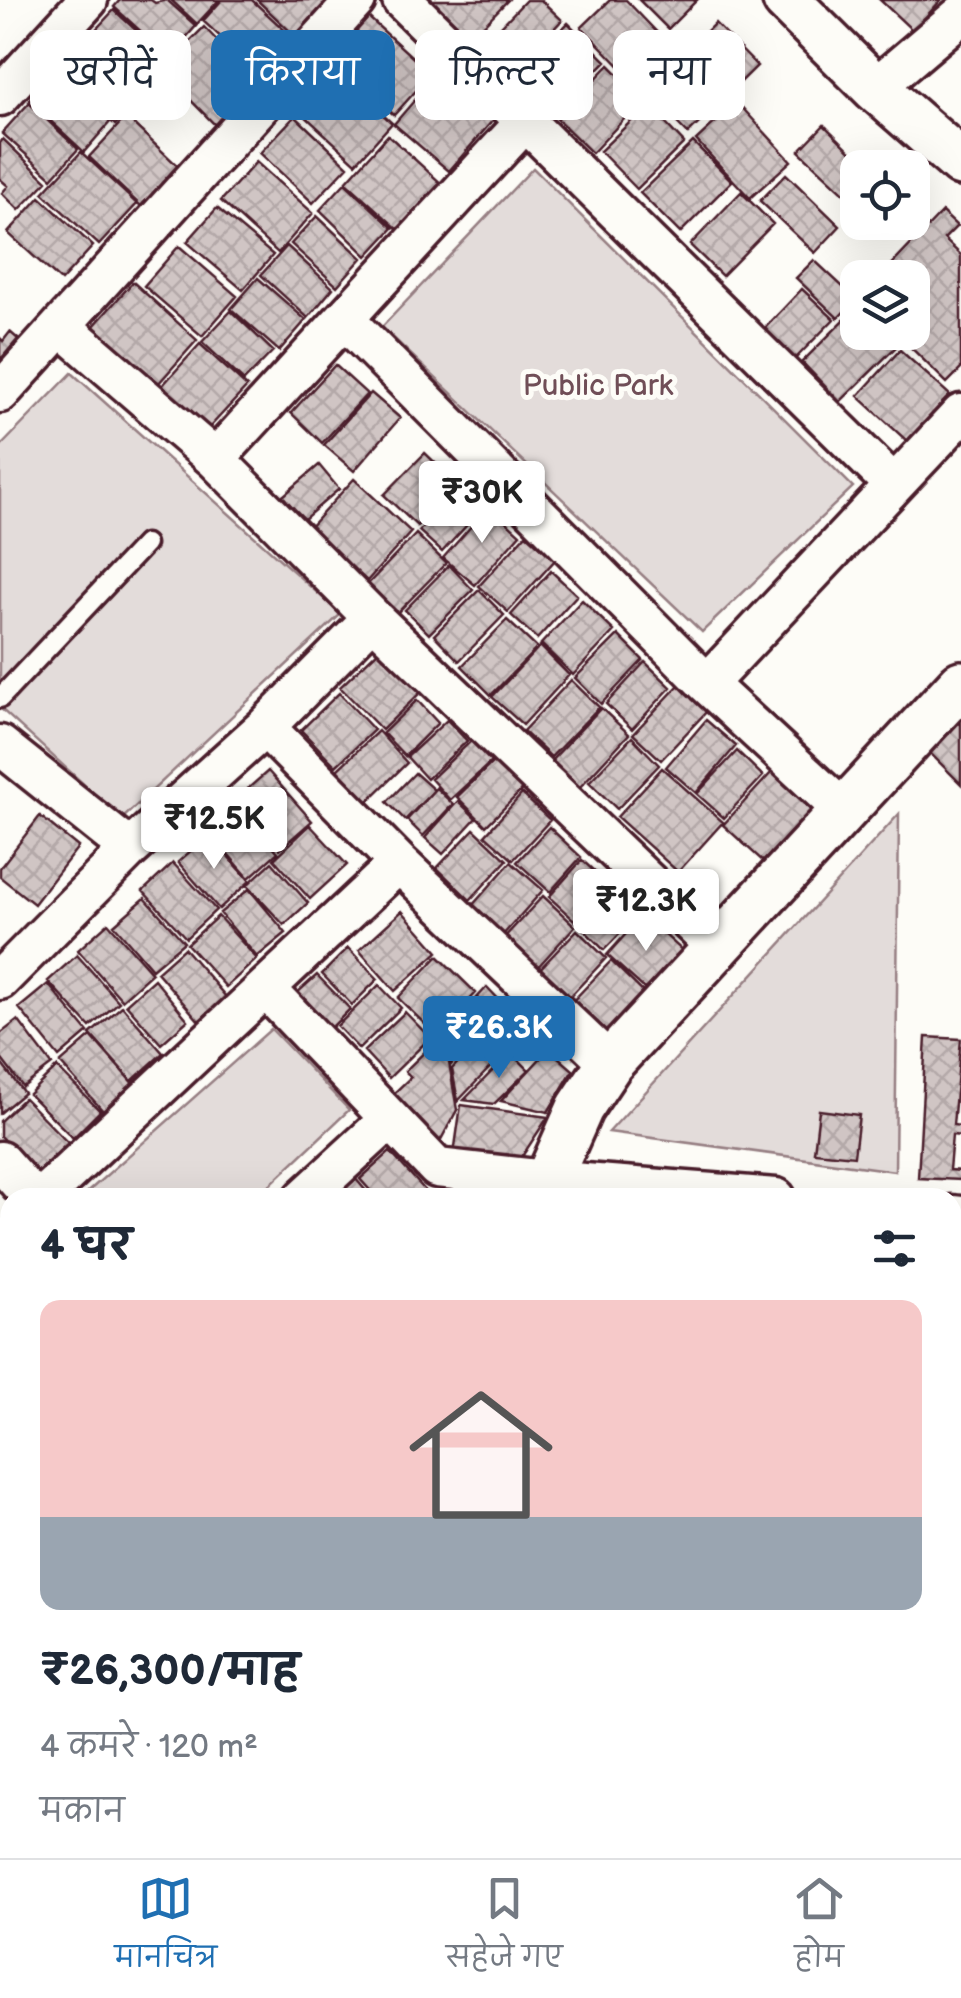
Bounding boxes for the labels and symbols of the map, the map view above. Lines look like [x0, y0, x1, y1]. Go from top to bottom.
park label: Public Park [523, 368, 674, 404]
pin: ₹30K [423, 461, 541, 546]
pin: ₹12.5K [133, 787, 295, 872]
pin: ₹12.3K [565, 869, 727, 954]
pin: ₹26.3K [418, 996, 580, 1081]

